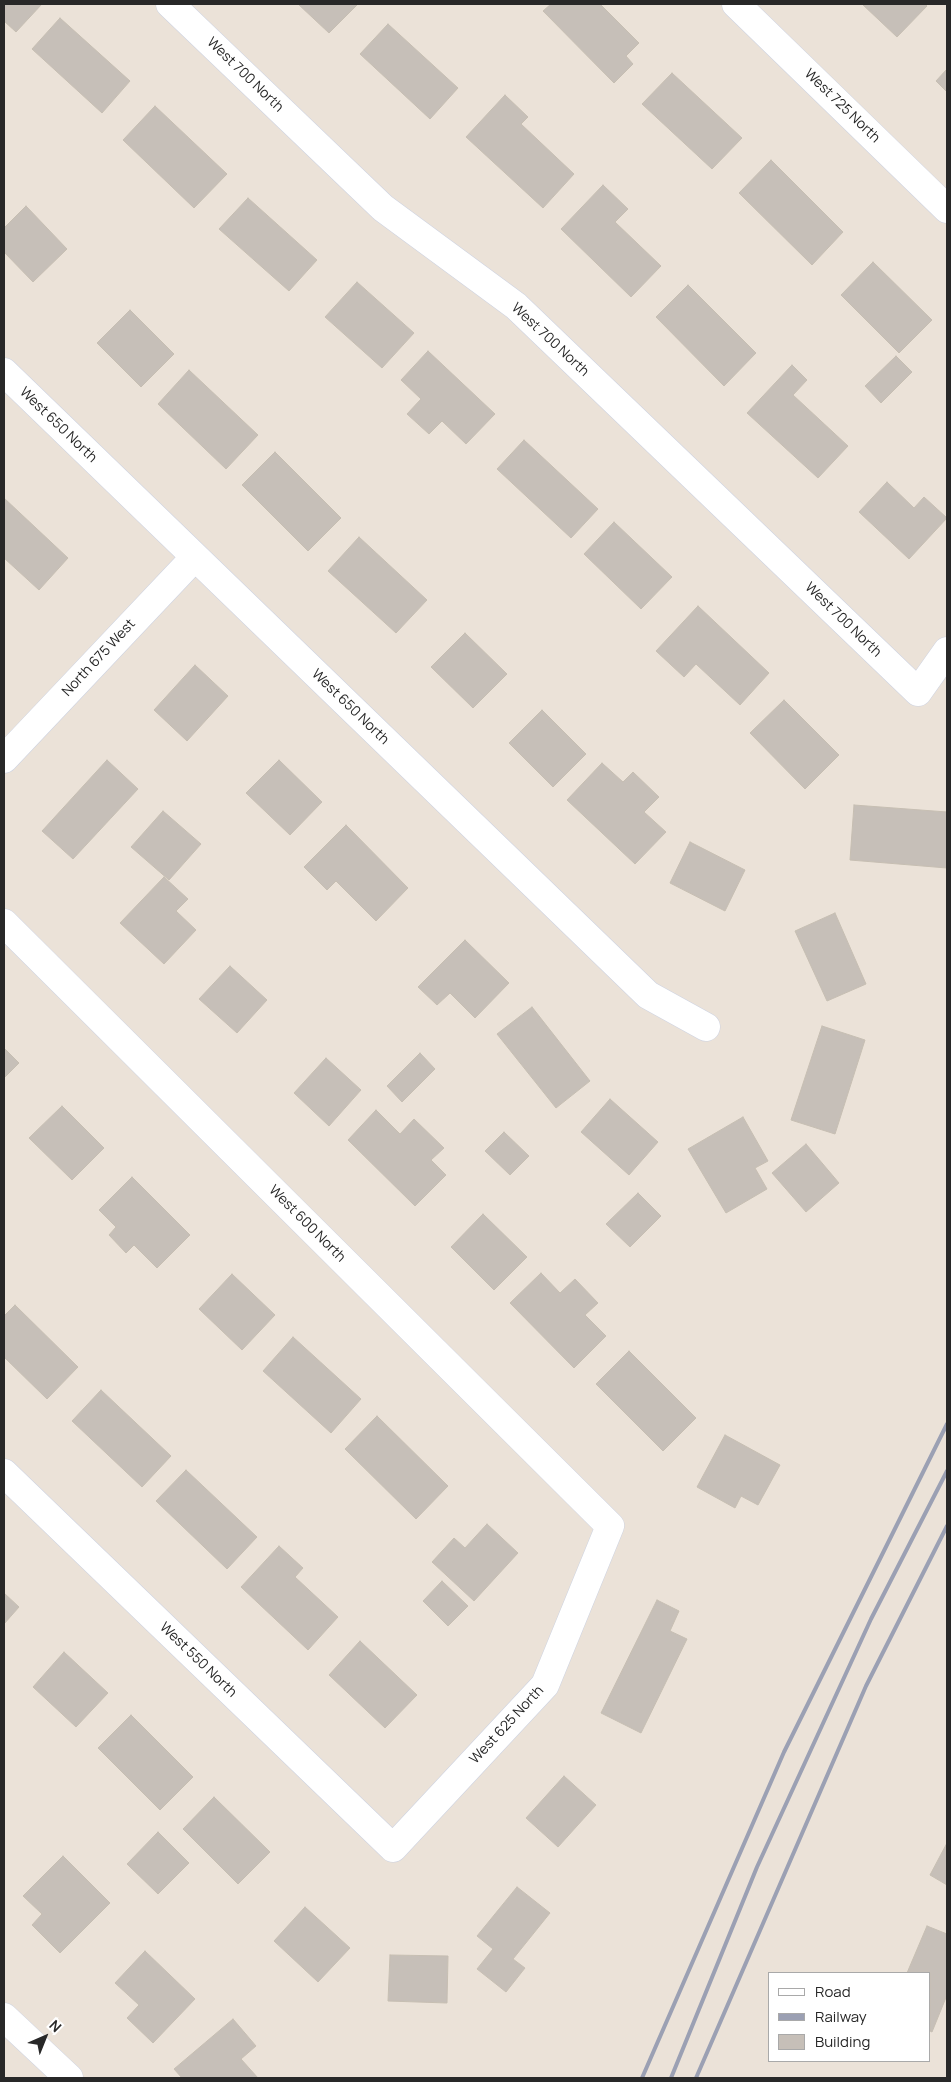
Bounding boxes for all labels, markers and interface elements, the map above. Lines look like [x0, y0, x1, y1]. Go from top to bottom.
street label: West 700 North [203, 34, 287, 116]
street label: West 725 North [801, 66, 883, 146]
street label: West 700 North [508, 300, 592, 380]
street label: West 650 North [16, 384, 100, 466]
street label: West 700 North [801, 579, 885, 661]
street label: North 675 West [59, 616, 139, 700]
street label: West 650 North [308, 666, 392, 748]
street label: West 600 North [265, 1182, 349, 1266]
street label: West 550 North [156, 1619, 240, 1701]
street label: West 625 North [467, 1682, 547, 1768]
legend [768, 1972, 931, 2062]
text: Road [815, 1981, 851, 2002]
text: Railway [815, 2006, 867, 2027]
north arrow [20, 2012, 70, 2062]
text: N [46, 2016, 66, 2036]
text: Building [815, 2031, 870, 2052]

